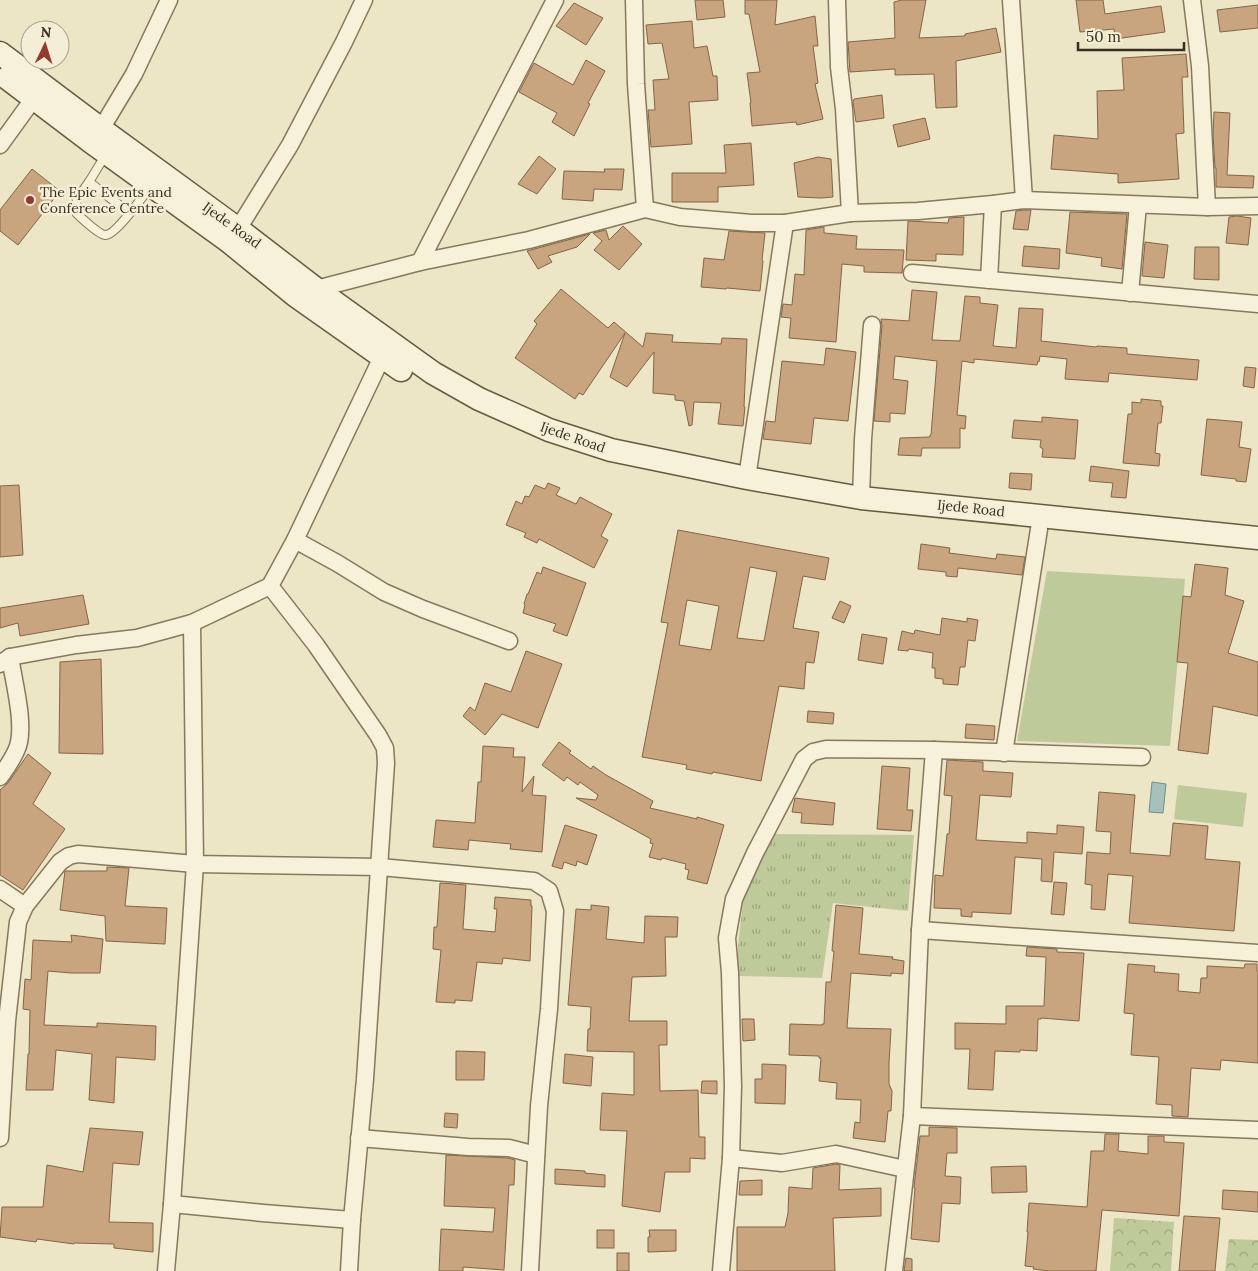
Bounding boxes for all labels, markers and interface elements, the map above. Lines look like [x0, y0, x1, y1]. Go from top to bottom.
north arrow [20, 20, 70, 70]
scale bar [1078, 20, 1184, 52]
text: N [40, 23, 52, 41]
text: 50 m [1086, 27, 1121, 46]
place label: The Epic Events and Conference Centre [40, 183, 172, 217]
marker: The Epic Events and Conference Centre [24, 194, 36, 206]
street label: Ijede Road [199, 198, 265, 252]
street label: Ijede Road [538, 417, 608, 457]
street label: Ijede Road [936, 496, 1006, 520]

